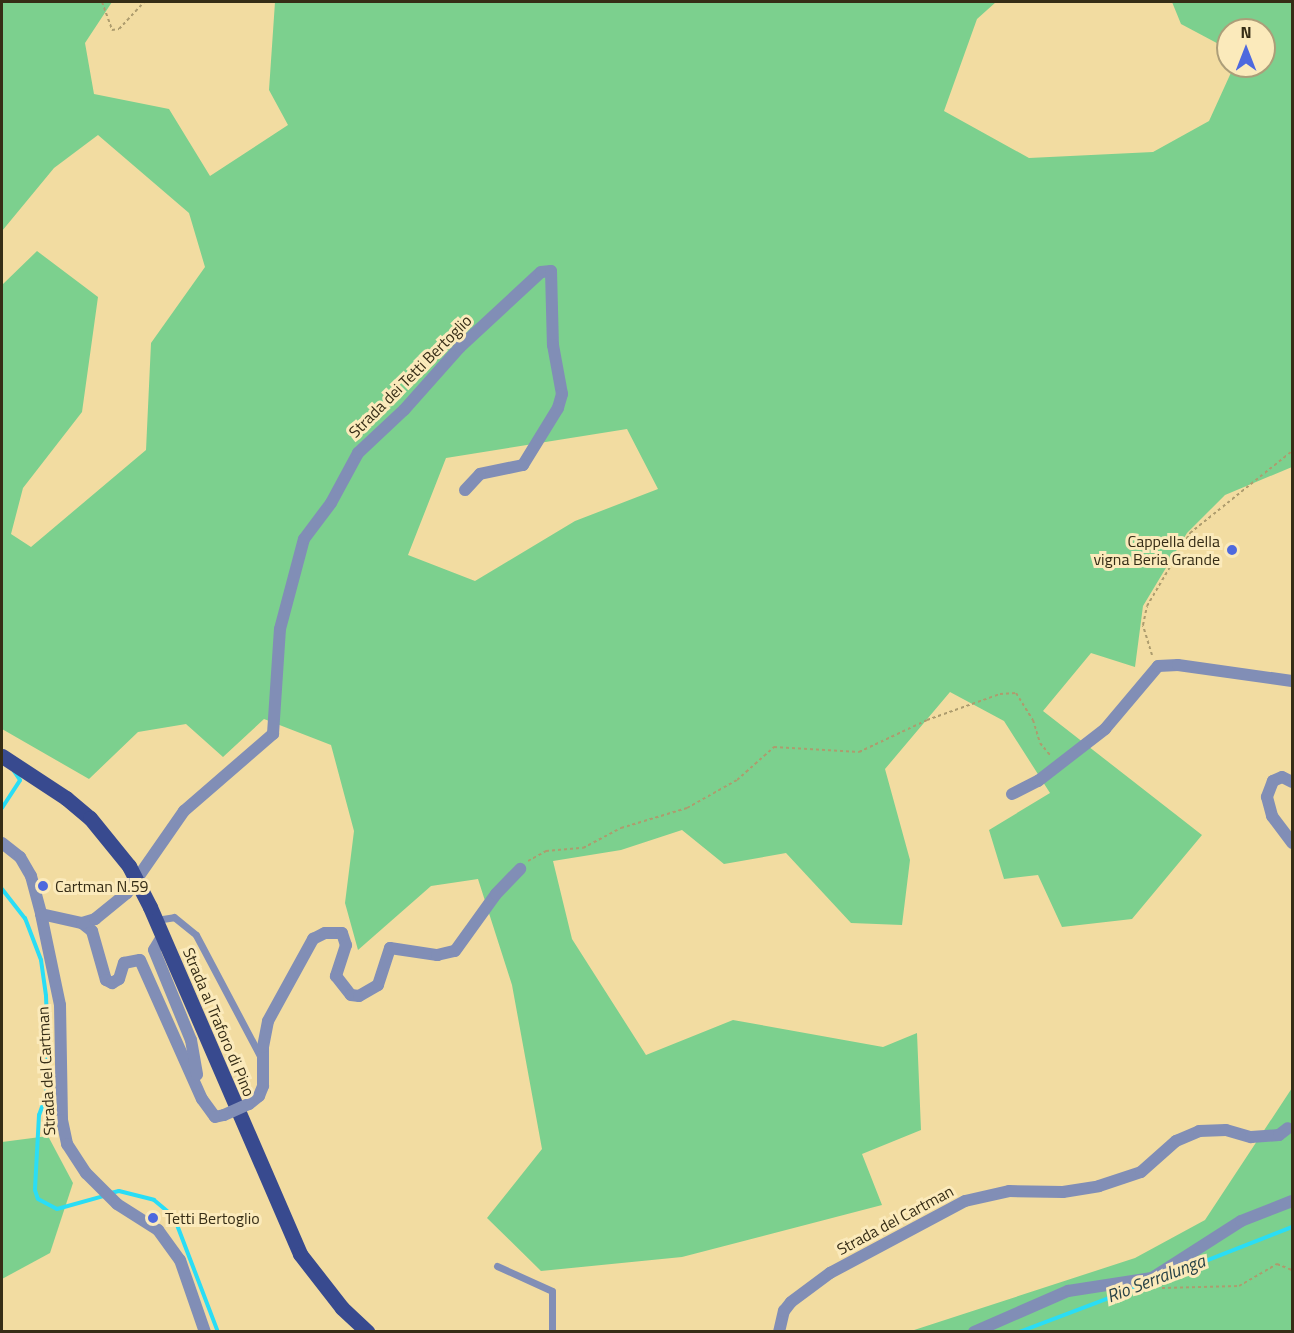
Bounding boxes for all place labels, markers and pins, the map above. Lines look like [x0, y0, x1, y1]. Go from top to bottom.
place label: Cappella della vigna Beria Grande [1093, 531, 1220, 569]
marker: Cappella della vigna Beria Grande [1225, 543, 1239, 557]
place label: Cartman N.59 [55, 876, 149, 896]
marker: Cartman N.59 [36, 879, 50, 893]
place label: Tetti Bertoglio [165, 1208, 260, 1228]
marker: Tetti Bertoglio [146, 1211, 160, 1225]

